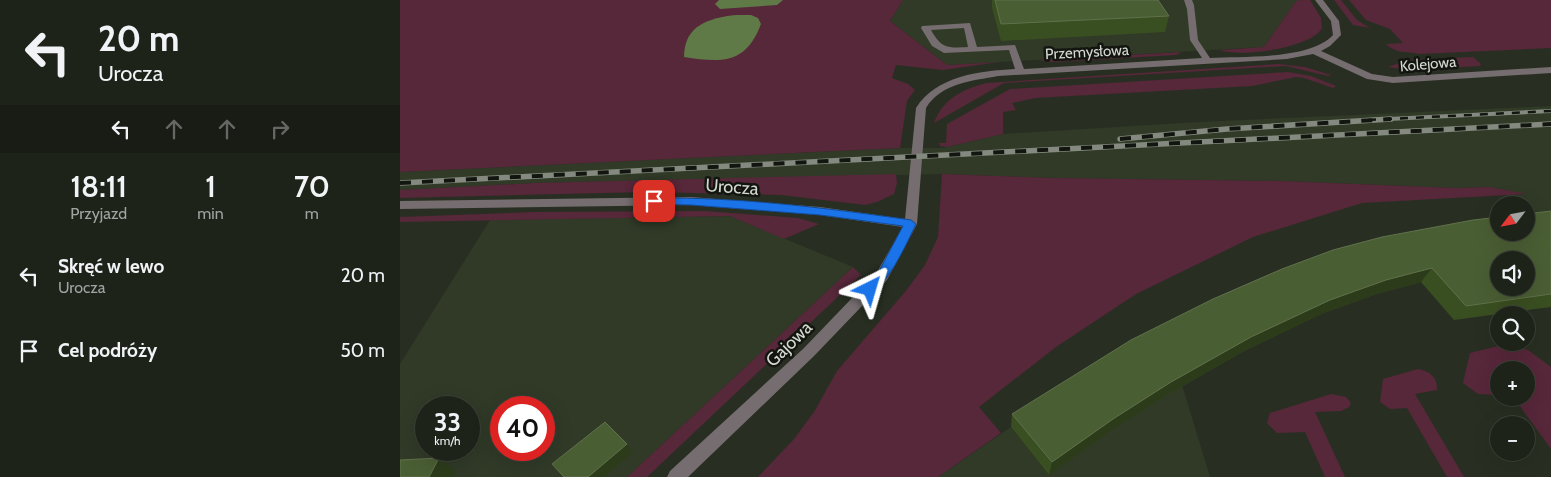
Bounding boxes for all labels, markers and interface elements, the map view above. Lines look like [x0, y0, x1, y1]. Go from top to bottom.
text: 20 m [98, 17, 180, 60]
icon: left [15, 20, 80, 85]
street label: Przemysłowa [1044, 41, 1130, 63]
street label: Kolejowa [1399, 52, 1458, 75]
text: Urocza [98, 60, 163, 87]
icon: left [107, 115, 135, 143]
icon: ahead [160, 115, 188, 143]
icon: ahead [213, 115, 241, 143]
icon: right [266, 115, 294, 143]
text: 18:11 [70, 168, 127, 205]
text: 1 [205, 168, 216, 205]
text: 70 [294, 168, 330, 205]
street label: Urocza [705, 174, 760, 200]
pin [633, 180, 675, 222]
icon: arrive [640, 187, 668, 215]
north arrow [1490, 196, 1535, 241]
map controls [1490, 196, 1535, 461]
text: Przyjazd [70, 204, 127, 223]
text: min [197, 204, 224, 223]
text: m [305, 204, 319, 223]
button: sound [1490, 251, 1535, 296]
text: Skręć w lewo [58, 255, 164, 278]
icon: left [15, 262, 43, 290]
position arrow [843, 262, 895, 314]
text: 20 m [341, 264, 385, 287]
text: Urocza [58, 278, 105, 297]
button: search [1490, 306, 1535, 351]
street label: Gajowa [761, 316, 817, 371]
icon: arrive [15, 337, 43, 365]
text: Cel podróży [58, 339, 157, 362]
text: 50 m [341, 339, 385, 362]
button: + [1490, 361, 1535, 406]
speed limit sign: 40 [490, 396, 555, 461]
text: 33 [434, 407, 461, 437]
button: − [1490, 416, 1535, 461]
text: km/h [434, 433, 461, 448]

